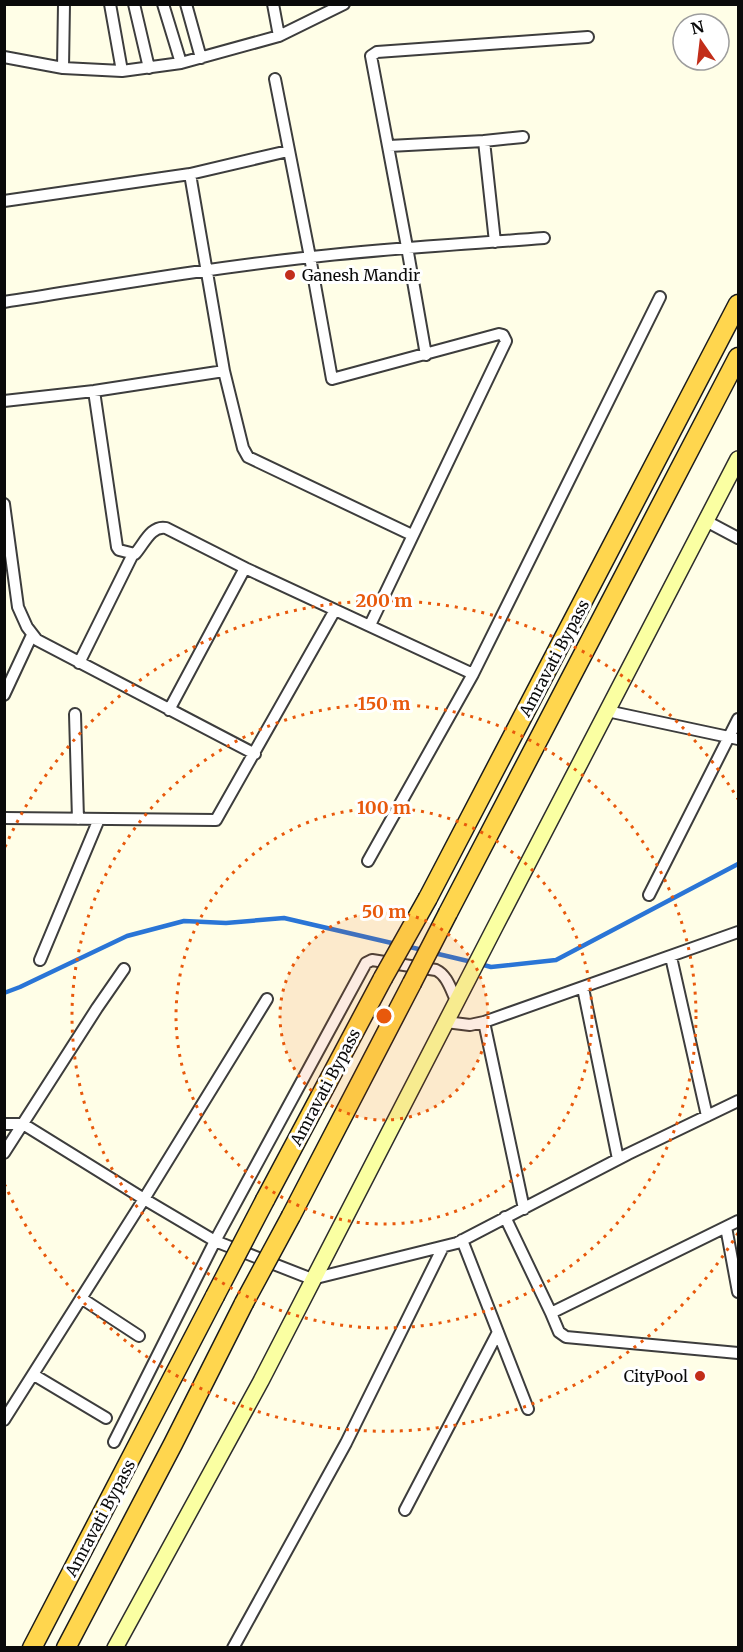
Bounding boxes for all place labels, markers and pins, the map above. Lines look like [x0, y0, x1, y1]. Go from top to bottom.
place label: Ganesh Mandir [302, 265, 420, 285]
marker: Ganesh Mandir [283, 268, 297, 282]
centre of rings [374, 1006, 394, 1026]
place label: CityPool [624, 1366, 688, 1386]
marker: CityPool [693, 1369, 707, 1383]

